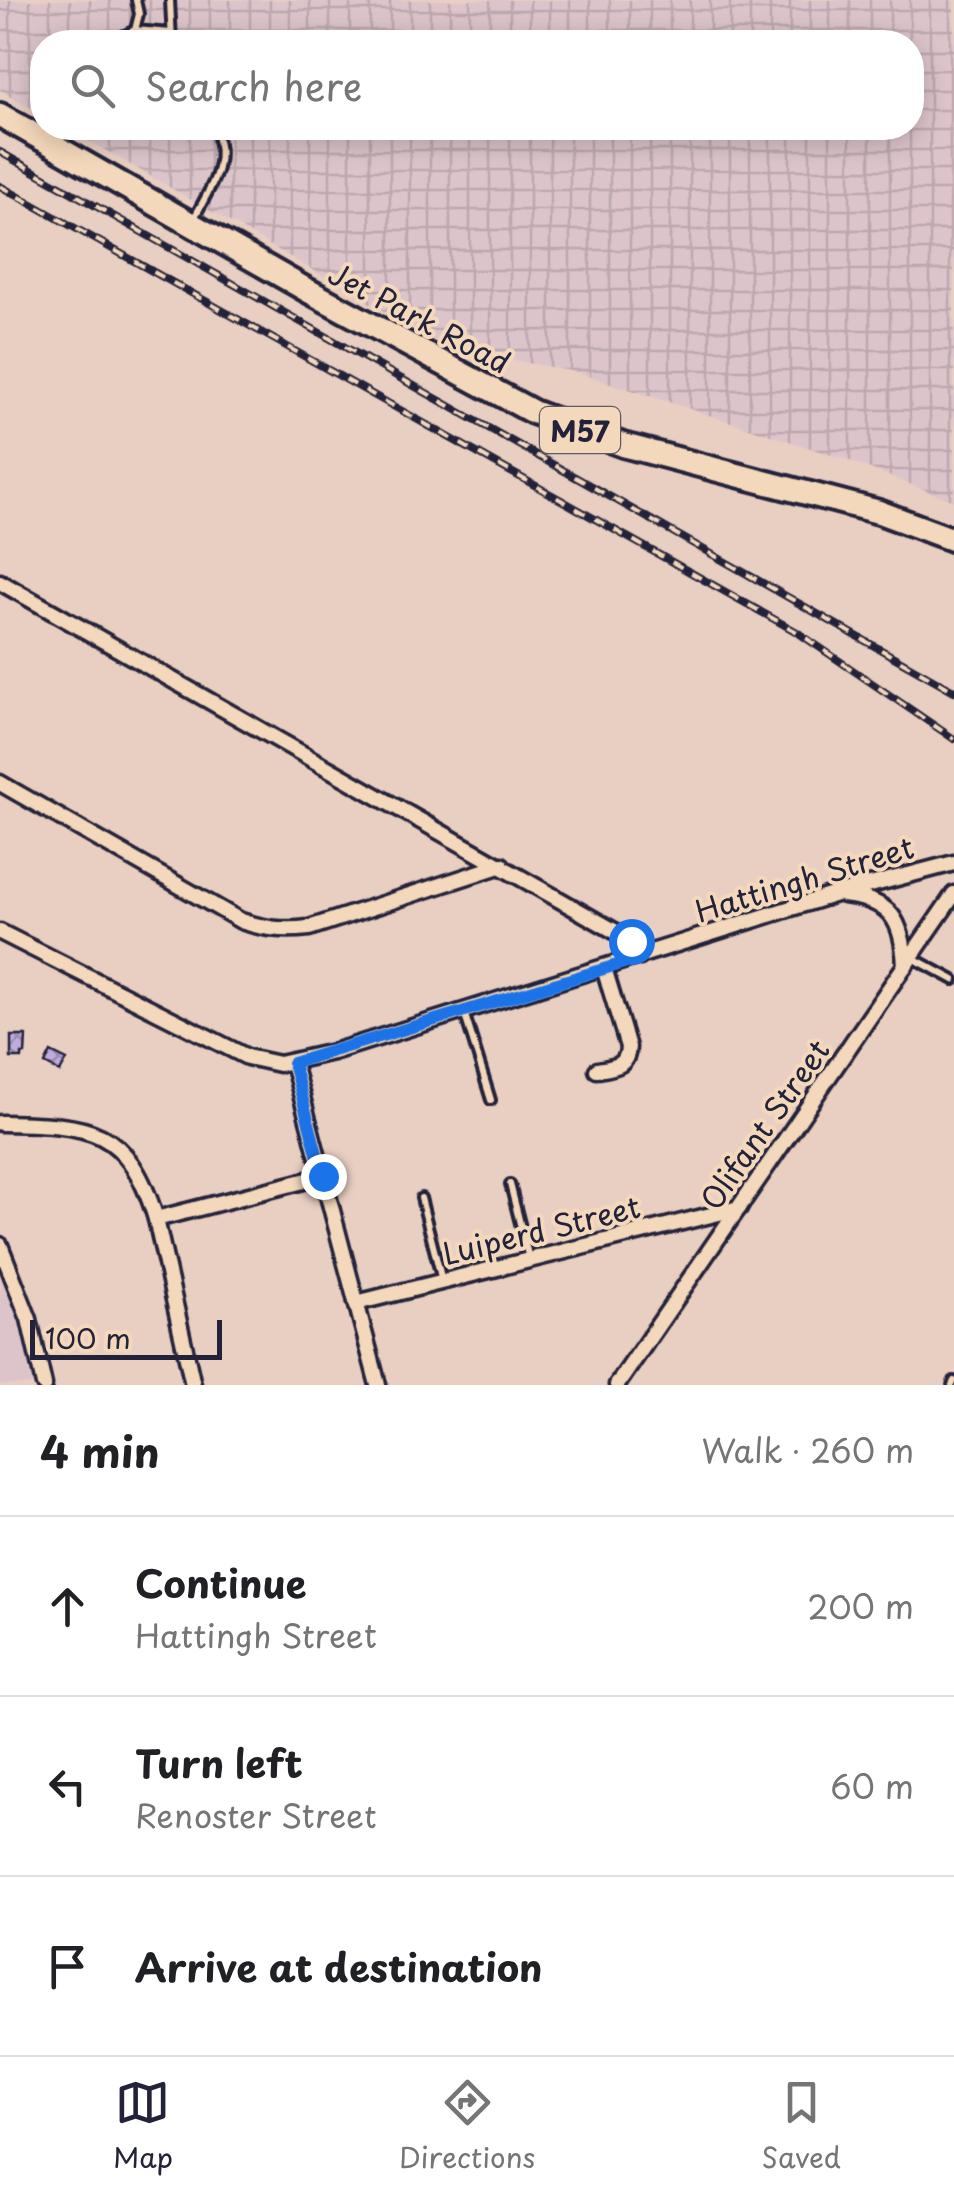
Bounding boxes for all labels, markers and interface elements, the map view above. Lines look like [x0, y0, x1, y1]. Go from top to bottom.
search box [30, 30, 924, 140]
text: Search here [145, 57, 362, 114]
icon: search [65, 58, 120, 113]
street label: Jet Park Road [321, 250, 519, 384]
road number: M57 [540, 407, 620, 453]
street label: Hattingh Street [689, 823, 919, 933]
route start [609, 919, 655, 965]
street label: Olifant Street [688, 1030, 840, 1218]
route end [301, 1154, 347, 1200]
street label: Luiperd Street [437, 1183, 645, 1275]
scale bar [30, 1315, 222, 1360]
text: 100 m [45, 1316, 131, 1359]
text: 4 min [40, 1419, 160, 1482]
text: Walk · 260 m [701, 1426, 914, 1474]
text: Continue [135, 1554, 306, 1611]
icon: ahead [40, 1579, 95, 1634]
text: 200 m [807, 1582, 914, 1630]
text: Hattingh Street [135, 1611, 377, 1659]
text: Turn left [135, 1734, 303, 1791]
icon: left [40, 1759, 95, 1814]
text: 60 m [830, 1762, 914, 1810]
text: Renoster Street [135, 1791, 376, 1839]
text: Arrive at destination [135, 1938, 543, 1995]
icon: arrive [40, 1939, 95, 1994]
tab: Map [113, 2075, 173, 2178]
tab: Directions [399, 2075, 535, 2178]
tab: Saved [761, 2075, 841, 2178]

